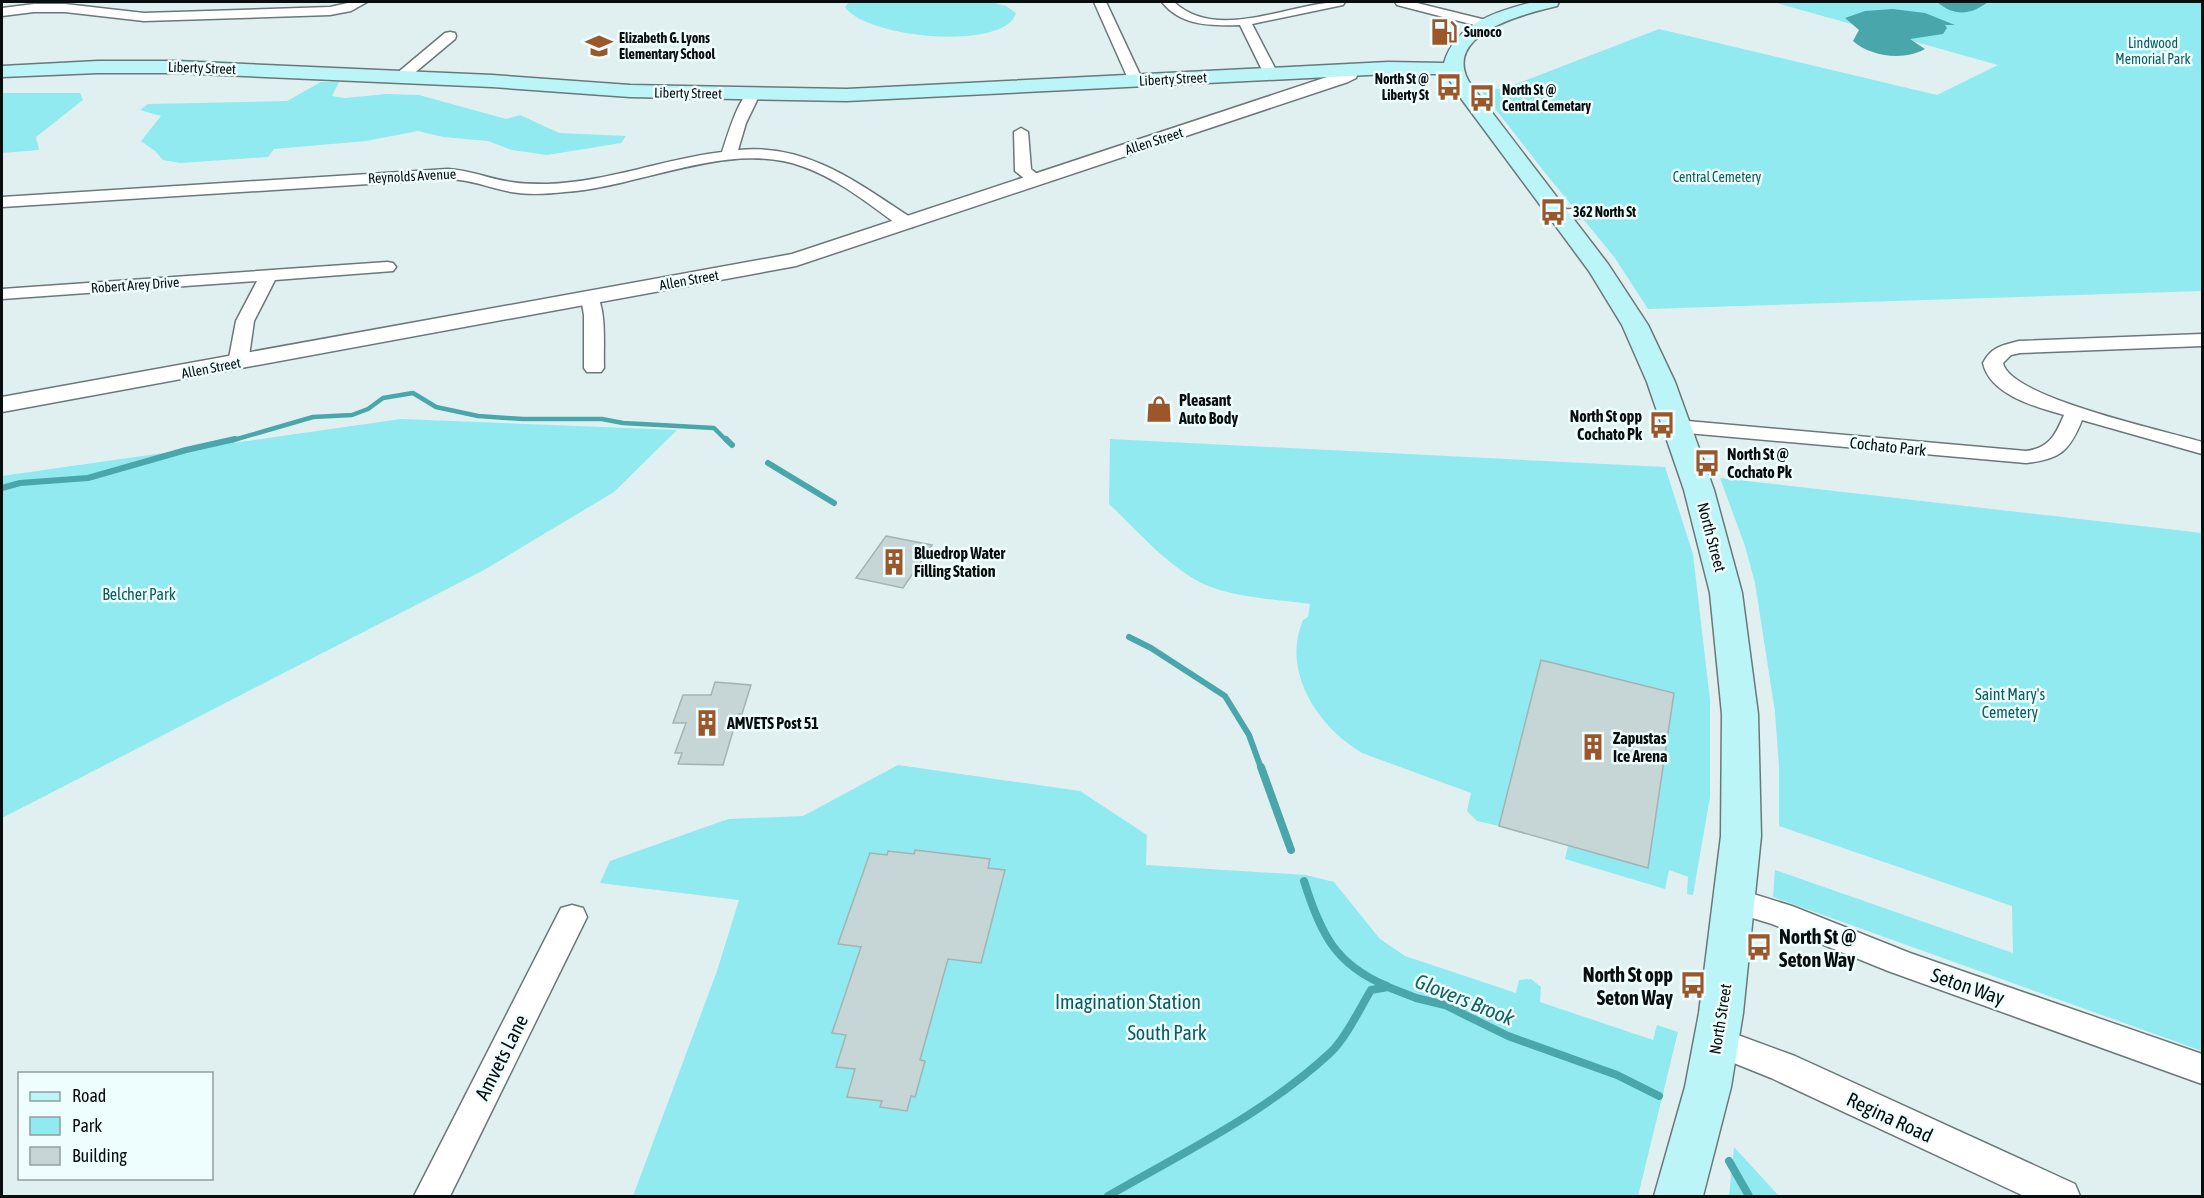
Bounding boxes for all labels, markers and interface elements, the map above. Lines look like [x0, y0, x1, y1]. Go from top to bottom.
fuel station icon: Sunoco [1429, 17, 1459, 47]
place label: Sunoco [1464, 24, 1502, 40]
place label: Elizabeth G. Lyons Elementary School [619, 30, 715, 62]
school or university icon: Elizabeth G. Lyons Elementary School [584, 31, 614, 61]
park label: Lindwood Memorial Park [2115, 35, 2191, 67]
street label: Liberty Street [168, 59, 236, 77]
street label: Liberty Street [1139, 69, 1207, 89]
place label: North St @ Liberty St [1375, 71, 1429, 103]
bus stop icon: North St @ Liberty St [1434, 72, 1464, 102]
place label: North St @ Central Cemetary [1502, 82, 1591, 114]
bus stop icon: North St @ Central Cemetary [1467, 83, 1497, 113]
street label: Liberty Street [654, 84, 722, 102]
street label: Allen Street [1123, 124, 1185, 158]
street label: Reynolds Avenue [368, 166, 456, 186]
park label: Central Cemetery [1673, 169, 1762, 185]
bus stop icon: 362 North St [1538, 197, 1568, 227]
place label: 362 North St [1573, 204, 1636, 220]
street label: Allen Street [658, 267, 720, 293]
street label: Robert Arey Drive [90, 274, 180, 296]
street label: Allen Street [180, 354, 242, 382]
place label: Pleasant Auto Body [1178, 391, 1238, 427]
shop icon: Pleasant Auto Body [1144, 394, 1174, 424]
place label: North St opp Cochato Pk [1570, 407, 1643, 443]
bus stop icon: North St opp Cochato Pk [1647, 410, 1677, 440]
street label: Cochato Park [1849, 433, 1927, 459]
place label: North St @ Cochato Pk [1727, 445, 1793, 481]
bus stop icon: North St @ Cochato Pk [1692, 448, 1722, 478]
street label: North Street [1694, 500, 1730, 574]
place label: Bluedrop Water Filling Station [914, 544, 1006, 580]
building icon: Bluedrop Water Filling Station [879, 547, 909, 577]
park label: Belcher Park [102, 585, 176, 603]
park label: Saint Mary's Cemetery [1975, 685, 2045, 722]
building icon: AMVETS Post 51 [692, 708, 722, 738]
place label: AMVETS Post 51 [726, 714, 819, 732]
place label: Zapustas Ice Arena [1613, 729, 1667, 765]
building icon: Zapustas Ice Arena [1578, 732, 1608, 762]
place label: North St @ Seton Way [1779, 925, 1857, 971]
bus stop icon: North St @ Seton Way [1744, 932, 1774, 962]
place label: North St opp Seton Way [1583, 963, 1674, 1009]
street label: Seton Way [1928, 963, 2008, 1009]
water label: Glovers Brook [1412, 968, 1519, 1030]
bus stop icon: North St opp Seton Way [1678, 970, 1708, 1000]
street label: North Street [1706, 982, 1735, 1056]
park label: Imagination Station [1055, 990, 1201, 1013]
street label: Amvets Lane [470, 1010, 532, 1104]
park label: South Park [1127, 1021, 1207, 1044]
legend [18, 1072, 213, 1180]
text: Road [72, 1085, 106, 1106]
street label: Regina Road [1843, 1087, 1937, 1147]
text: Park [72, 1115, 102, 1136]
text: Building [72, 1145, 127, 1166]

